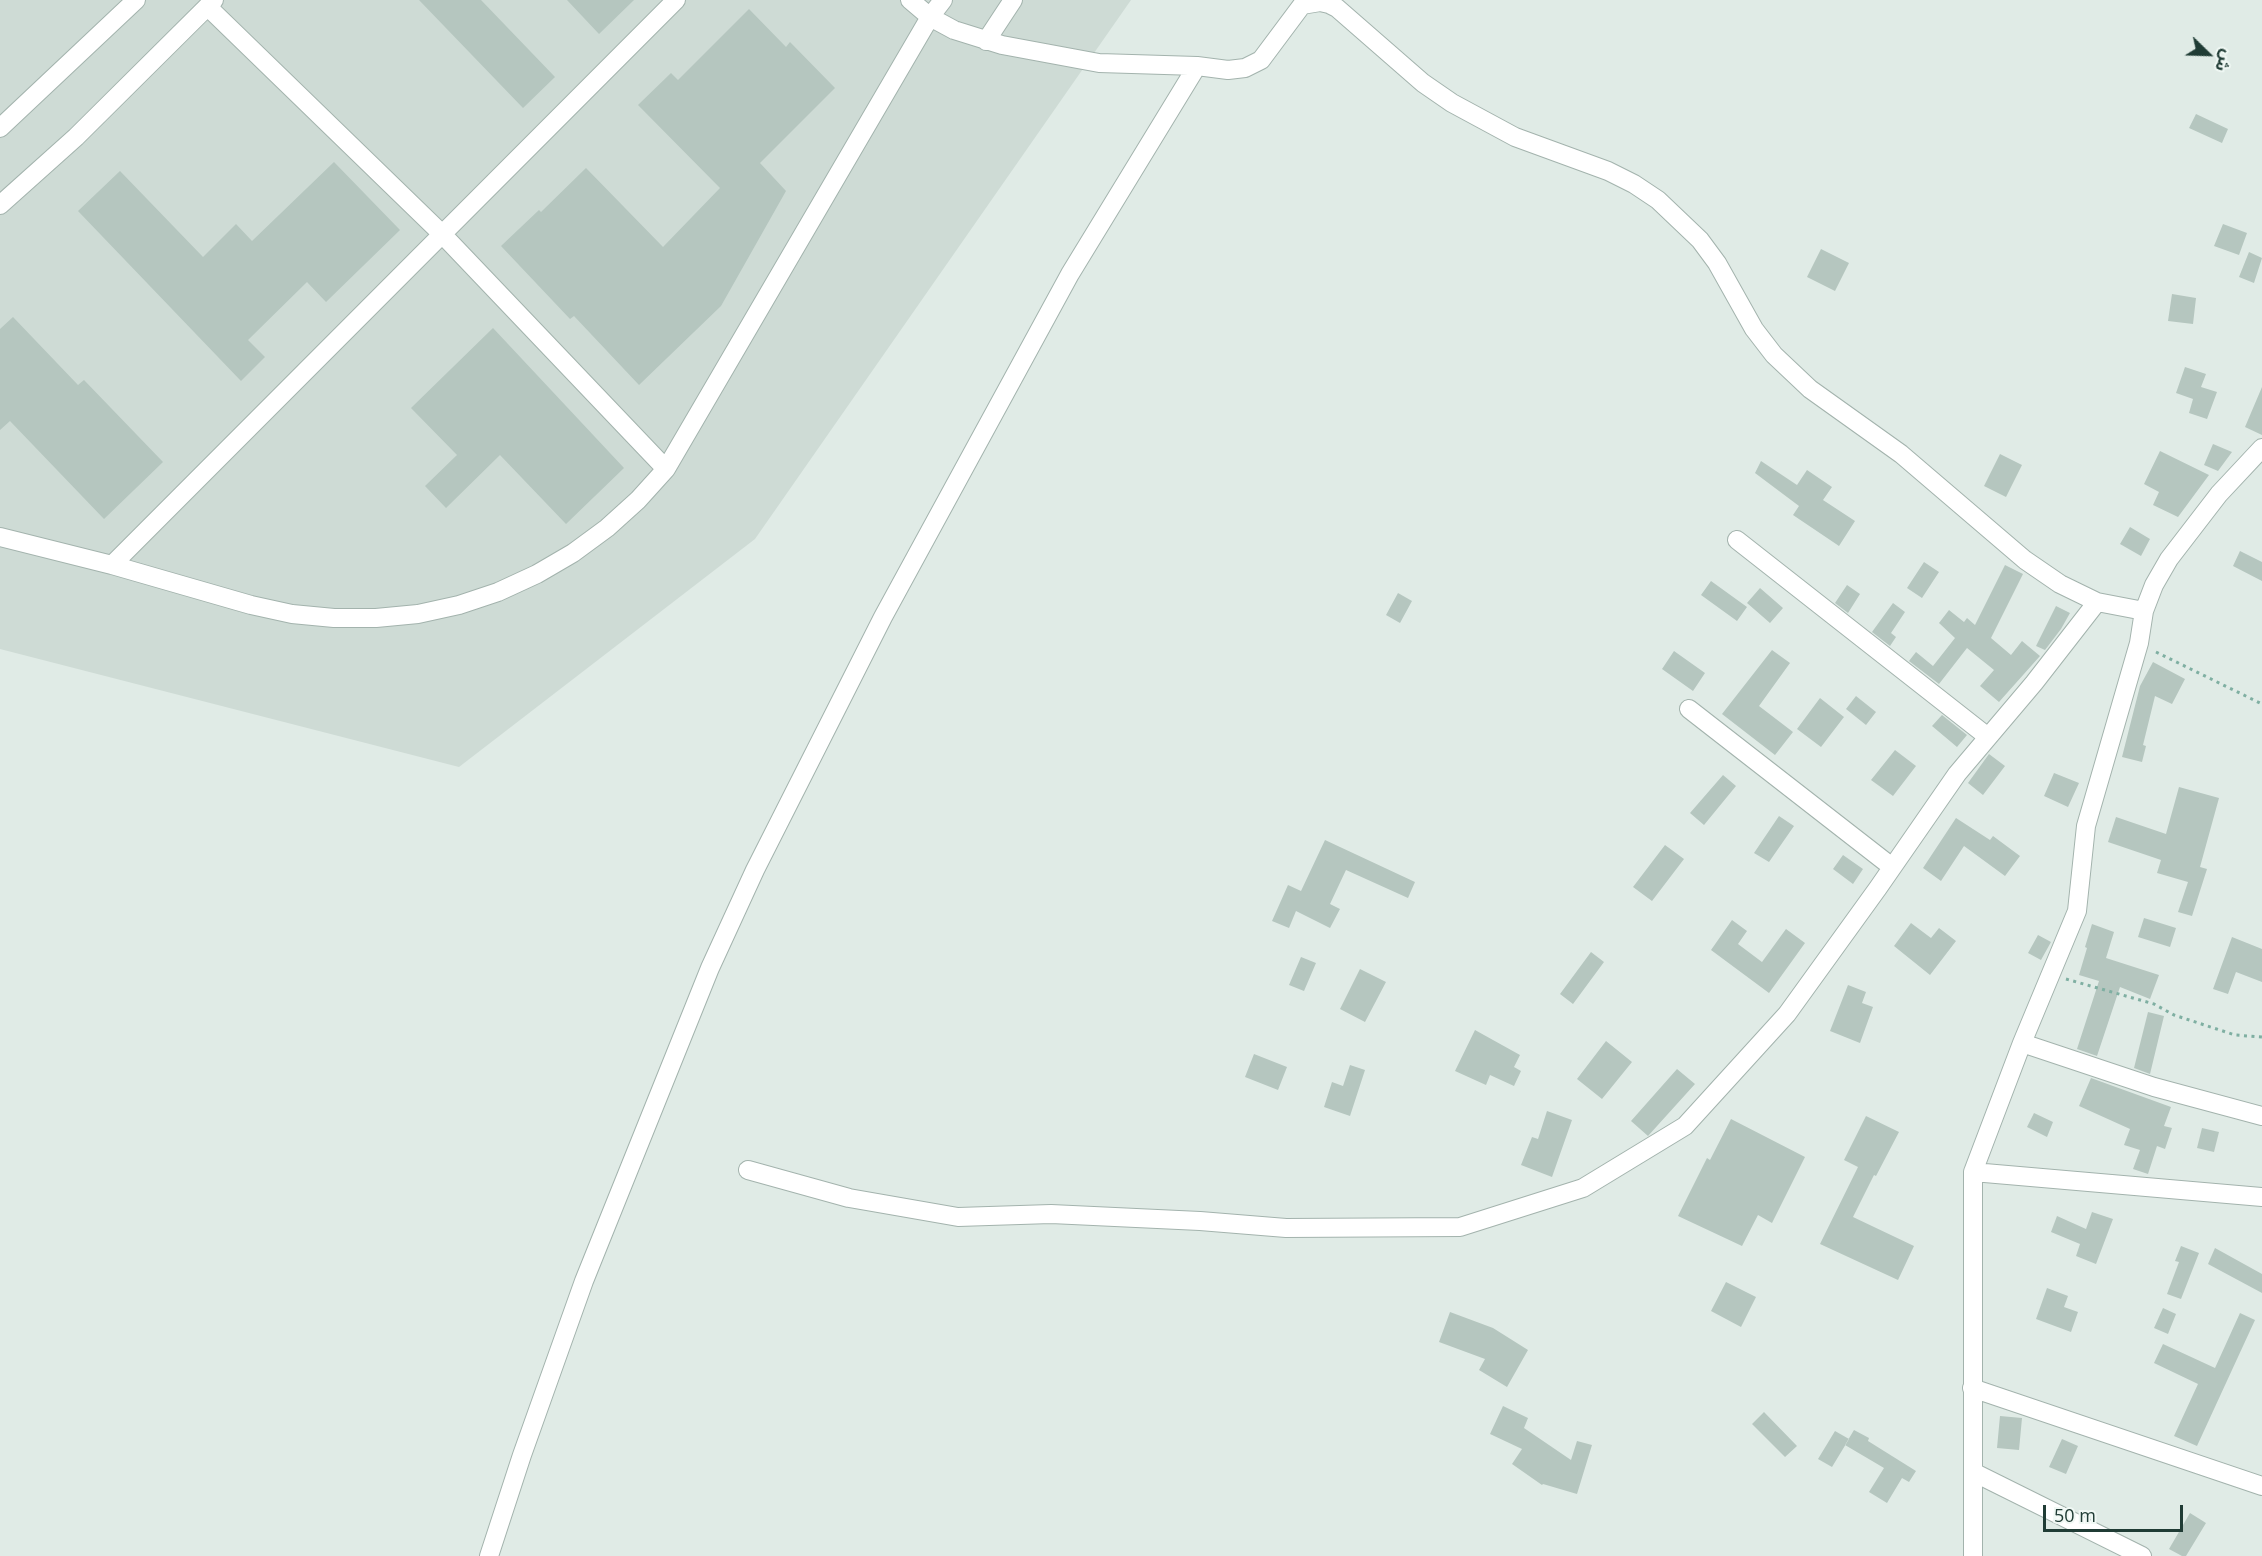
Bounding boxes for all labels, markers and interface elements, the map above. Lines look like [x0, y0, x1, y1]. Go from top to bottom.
north arrow [2178, 24, 2238, 84]
text: ش [2210, 47, 2239, 75]
scale bar [2046, 1493, 2186, 1531]
text: 50 m [2054, 1503, 2096, 1527]

